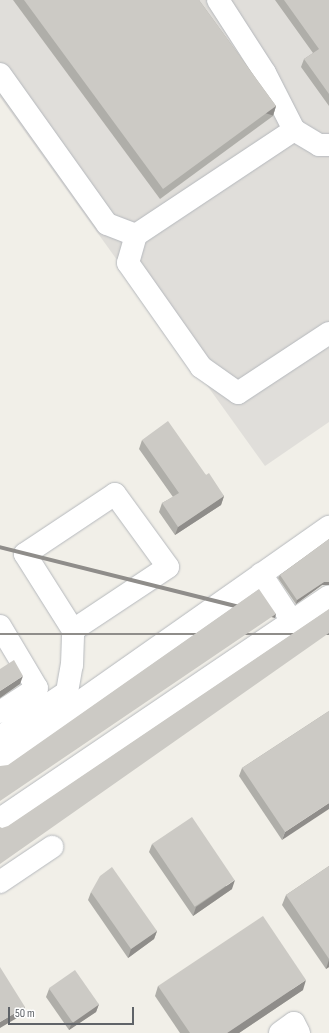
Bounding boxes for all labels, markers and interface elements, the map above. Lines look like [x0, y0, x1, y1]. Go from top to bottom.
scale bar [10, 999, 136, 1025]
text: 50 m [15, 1006, 35, 1021]

